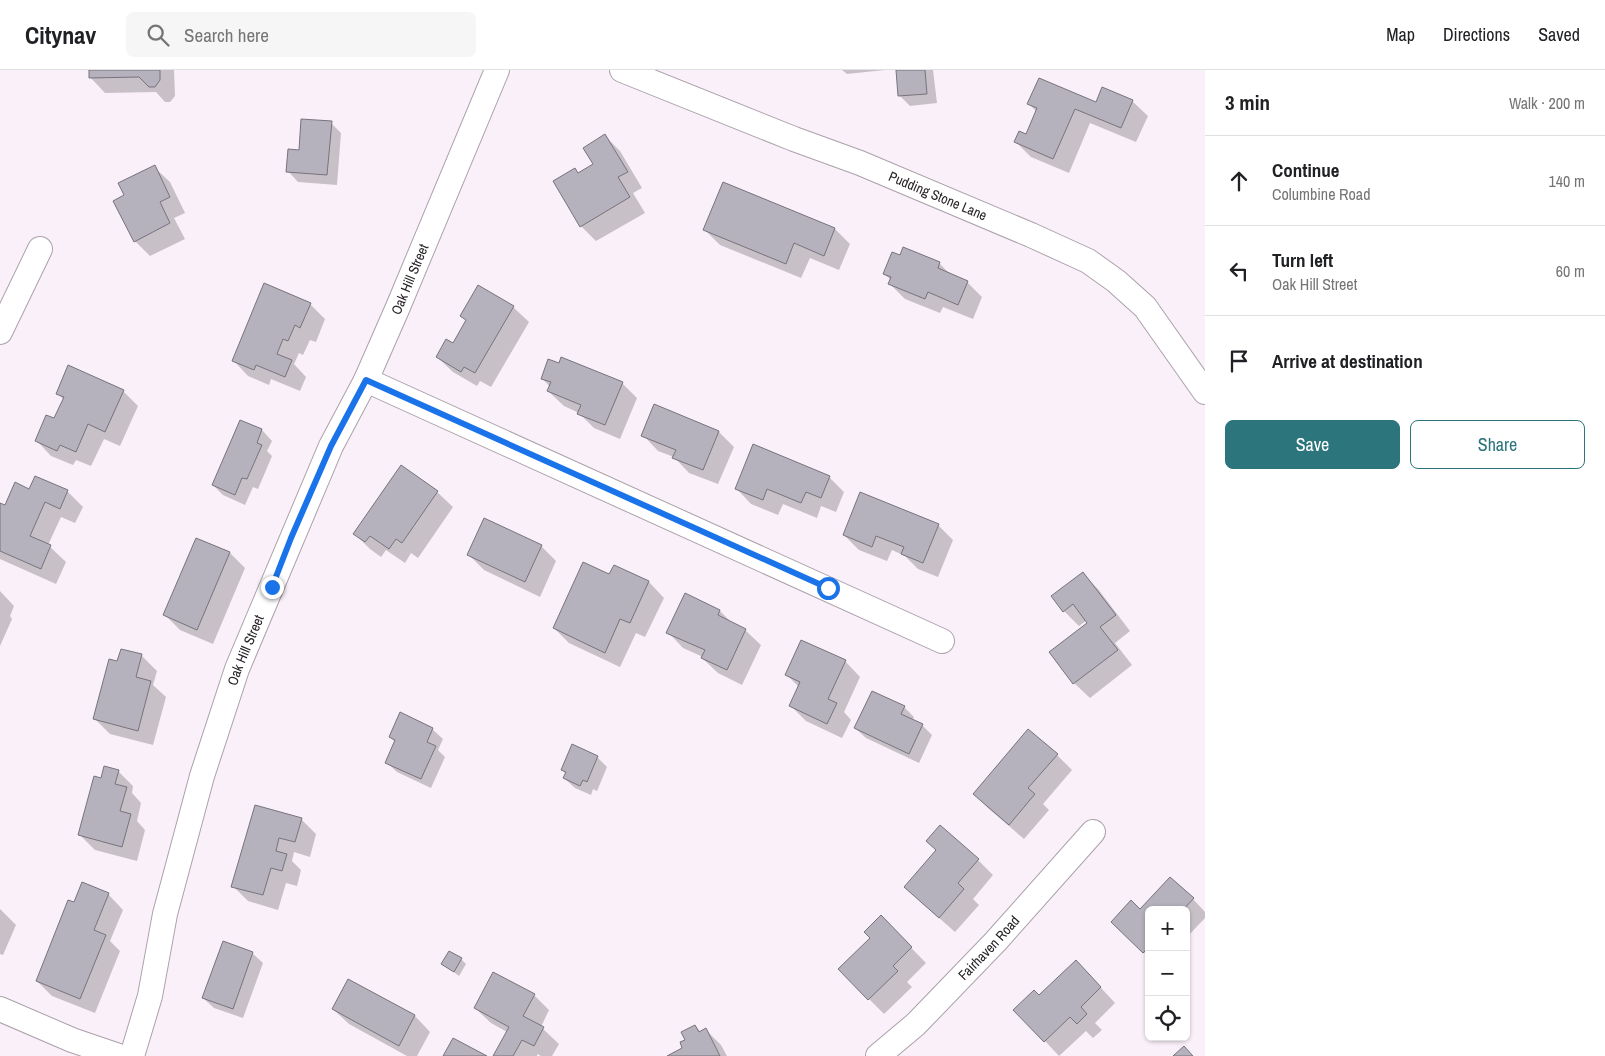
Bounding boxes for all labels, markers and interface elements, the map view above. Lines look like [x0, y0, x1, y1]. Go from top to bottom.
search box [126, 12, 476, 57]
text: Citynav [25, 19, 96, 51]
icon: search [144, 21, 172, 49]
text: Search here [184, 22, 269, 48]
text: Map [1386, 22, 1415, 47]
text: Directions [1443, 22, 1510, 47]
text: Saved [1538, 22, 1580, 47]
text: 3 min [1225, 88, 1270, 117]
text: Walk · 200 m [1509, 92, 1585, 114]
text: Continue [1272, 157, 1340, 183]
street label: Pudding Stone Lane [886, 167, 990, 224]
icon: ahead [1225, 167, 1253, 195]
text: 140 m [1549, 170, 1585, 192]
text: Columbine Road [1272, 183, 1370, 205]
street label: Oak Hill Street [387, 241, 432, 317]
text: Turn left [1272, 247, 1333, 273]
icon: left [1225, 257, 1253, 285]
text: 60 m [1556, 260, 1585, 282]
text: Oak Hill Street [1272, 273, 1357, 295]
icon: arrive [1225, 347, 1253, 375]
text: Arrive at destination [1272, 348, 1423, 374]
button: Save [1225, 420, 1400, 469]
button: Share [1410, 420, 1585, 469]
route end [261, 576, 284, 599]
route start [817, 577, 840, 600]
street label: Oak Hill Street [223, 612, 268, 688]
map controls [1145, 906, 1190, 1041]
button: + [1145, 906, 1190, 951]
street label: Fairhaven Road [954, 912, 1023, 984]
button: − [1145, 951, 1190, 996]
button: locate [1145, 996, 1190, 1041]

